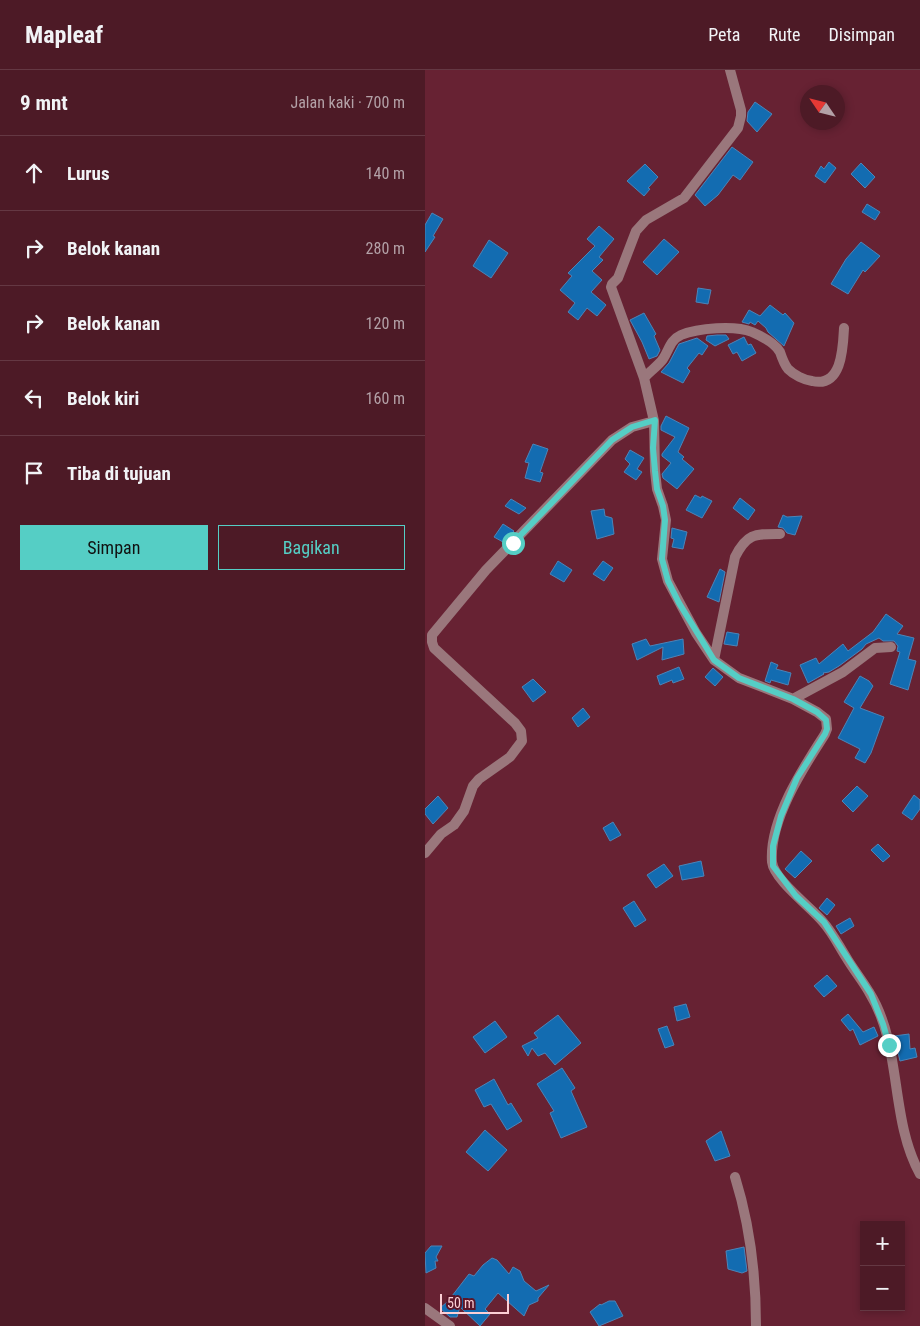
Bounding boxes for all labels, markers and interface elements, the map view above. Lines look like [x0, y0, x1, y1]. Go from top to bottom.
text: Mapleaf [25, 21, 103, 49]
text: Peta [708, 24, 740, 45]
text: Rute [768, 24, 800, 45]
text: Disimpan [828, 24, 895, 45]
north arrow [800, 85, 845, 130]
text: 9 mnt [20, 91, 68, 115]
text: Jalan kaki · 700 m [290, 93, 405, 112]
icon: ahead [20, 159, 48, 187]
text: Lurus [67, 162, 110, 185]
text: 140 m [366, 164, 405, 183]
icon: right [20, 234, 48, 262]
text: Belok kanan [67, 237, 160, 260]
text: 280 m [366, 239, 405, 258]
icon: right [20, 309, 48, 337]
text: Belok kanan [67, 312, 160, 335]
text: 120 m [366, 314, 405, 333]
icon: left [20, 384, 48, 412]
text: Belok kiri [67, 387, 139, 410]
text: 160 m [366, 389, 405, 408]
icon: arrive [20, 459, 48, 487]
text: Tiba di tujuan [67, 462, 171, 485]
button: Simpan [20, 525, 208, 570]
button: Bagikan [218, 525, 405, 570]
route start [502, 532, 525, 555]
route end [878, 1034, 901, 1057]
map controls [860, 1221, 905, 1311]
button: + [860, 1221, 905, 1266]
button: − [860, 1266, 905, 1311]
scale bar [440, 1291, 509, 1314]
text: 50 m [447, 1295, 475, 1311]

